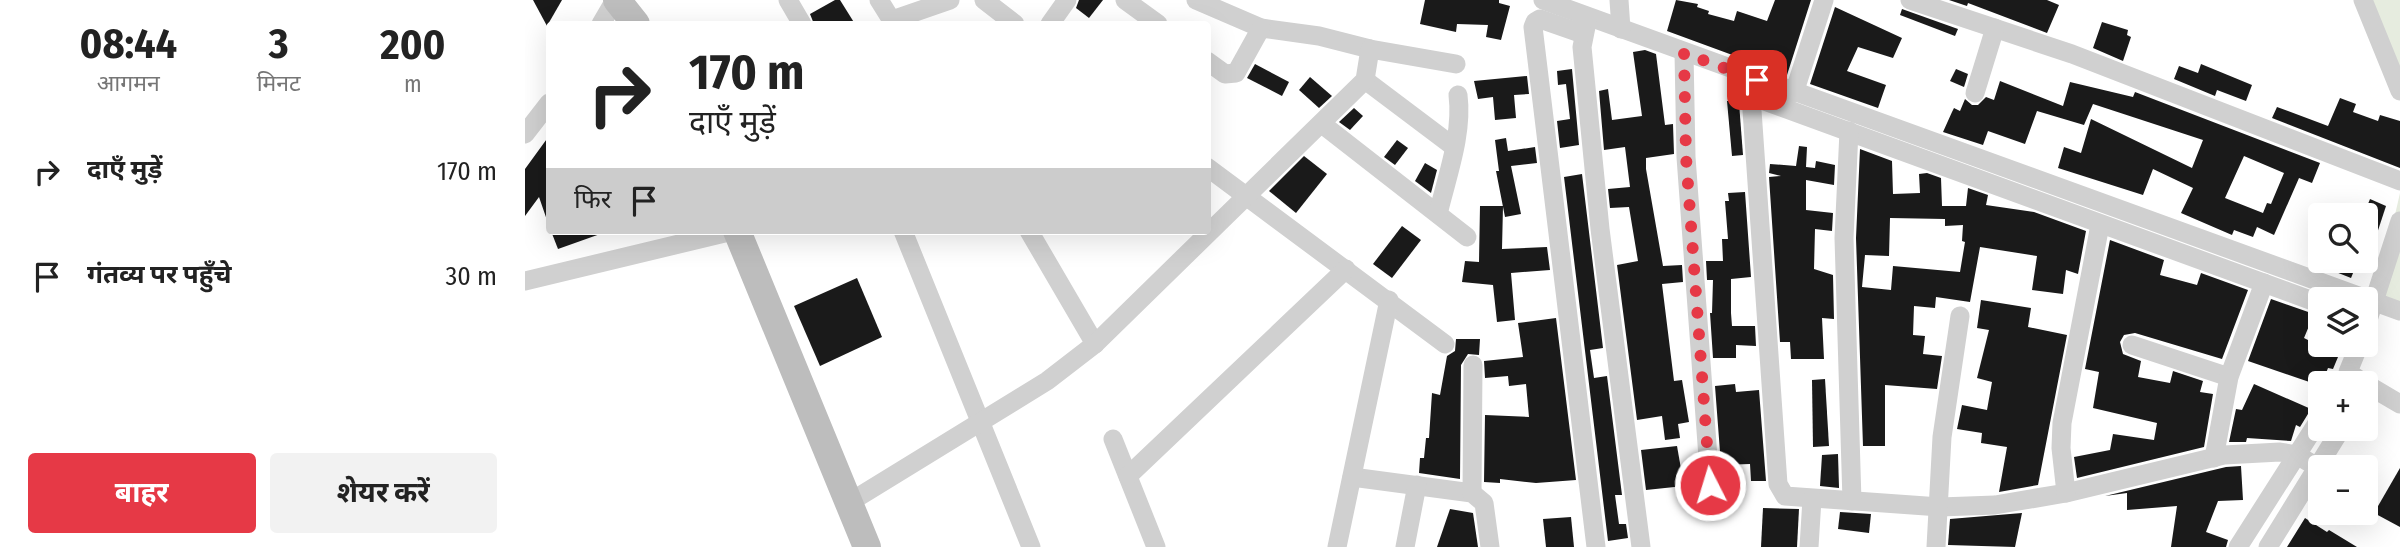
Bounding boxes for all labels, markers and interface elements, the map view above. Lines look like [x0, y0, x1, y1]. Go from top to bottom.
text: 08:44 [79, 19, 177, 69]
text: 3 [269, 19, 289, 69]
text: 200 [380, 20, 446, 70]
text: 170 m [689, 43, 805, 102]
icon: right [574, 49, 665, 140]
pin [1727, 50, 1787, 110]
icon: arrive [1738, 61, 1776, 99]
text: आगमन [97, 69, 160, 97]
text: मिनट [257, 69, 301, 97]
text: m [404, 70, 422, 98]
text: दाएँ मुड़ें [689, 103, 776, 141]
icon: right [28, 153, 66, 191]
text: दाएँ मुड़ें [87, 154, 162, 185]
text: 170 m [437, 156, 497, 187]
icon: arrive [625, 182, 663, 220]
text: फिर [574, 184, 611, 215]
map controls [2308, 203, 2378, 525]
button: search [2308, 203, 2378, 273]
icon: arrive [28, 258, 66, 296]
text: गंतव्य पर पहुँचे [87, 259, 231, 290]
text: 30 m [446, 261, 497, 292]
button: layers [2308, 287, 2378, 357]
button: + [2308, 371, 2378, 441]
position arrow [1673, 448, 1747, 522]
button: बाहर [28, 453, 256, 533]
button: शेयर करें [270, 453, 497, 533]
button: − [2308, 455, 2378, 525]

